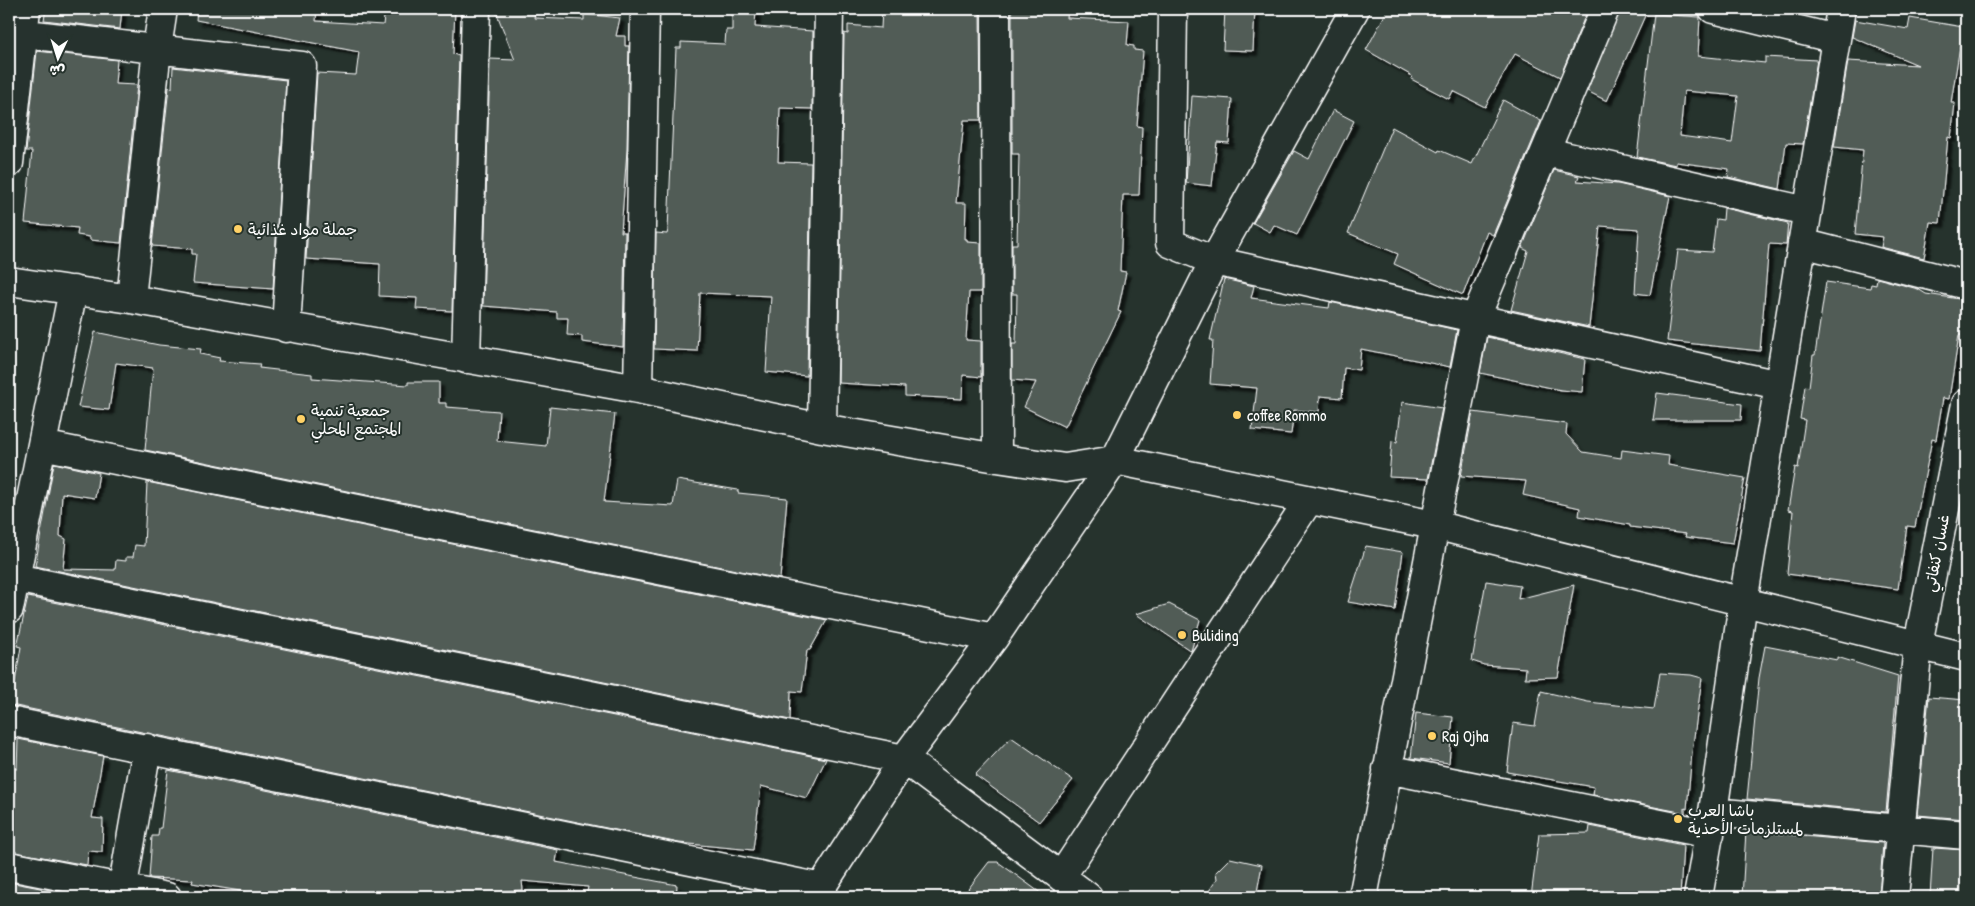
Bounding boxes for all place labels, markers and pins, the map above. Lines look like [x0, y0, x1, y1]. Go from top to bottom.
place label: جملة مواد غذائية [248, 218, 357, 240]
marker: جملة مواد غذائية [232, 223, 244, 235]
place label: جمعية تنمية المجتمع المحلي [311, 399, 402, 443]
place label: coffee Rommo [1247, 404, 1327, 426]
marker: coffee Rommo [1231, 409, 1243, 421]
marker: جمعية تنمية المجتمع المحلي [295, 413, 307, 425]
place label: Buliding [1192, 624, 1239, 646]
marker: Buliding [1176, 629, 1188, 641]
place label: Raj Ojha [1442, 725, 1489, 747]
marker: Raj Ojha [1426, 730, 1438, 742]
place label: باشا العرب لمستلزمات الأحذية [1688, 799, 1803, 839]
marker: باشا العرب لمستلزمات الأحذية [1672, 813, 1684, 825]

